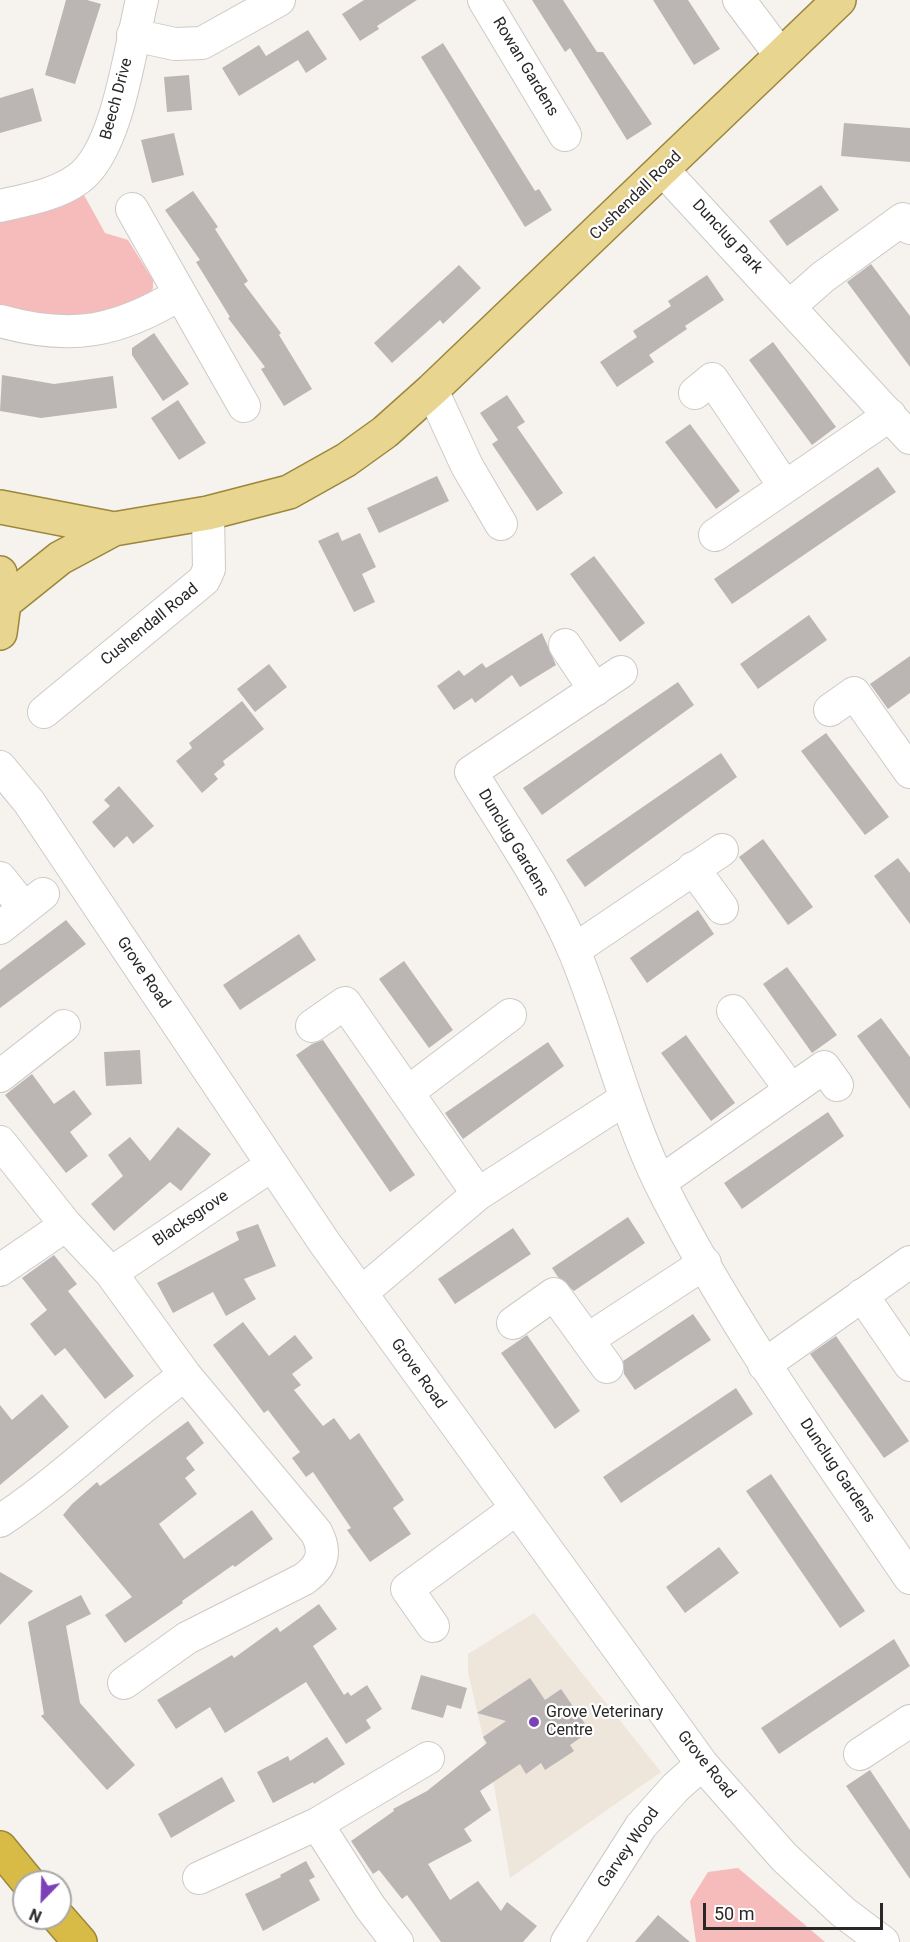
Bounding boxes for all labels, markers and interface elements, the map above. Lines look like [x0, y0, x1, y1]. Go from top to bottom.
street label: Rowan Gardens [488, 14, 562, 120]
street label: Beech Drive [97, 56, 137, 142]
street label: Cushendall Road [586, 147, 686, 245]
street label: Dunclug Park [688, 196, 766, 278]
street label: Cushendall Road [97, 580, 203, 670]
street label: Dunclug Gardens [473, 786, 553, 900]
street label: Grove Road [112, 934, 174, 1012]
street label: Blacksgrove [150, 1187, 232, 1251]
street label: Grove Road [386, 1335, 450, 1413]
street label: Dunclug Gardens [795, 1415, 879, 1527]
place label: Grove Veterinary Centre [546, 1703, 663, 1741]
marker: Grove Veterinary Centre [527, 1715, 541, 1729]
street label: Grove Road [673, 1727, 739, 1803]
street label: Garvey Wood [594, 1804, 664, 1892]
north arrow [12, 1870, 72, 1930]
scale bar [706, 1891, 886, 1929]
text: 50 m [714, 1903, 754, 1924]
text: N [27, 1904, 44, 1926]

